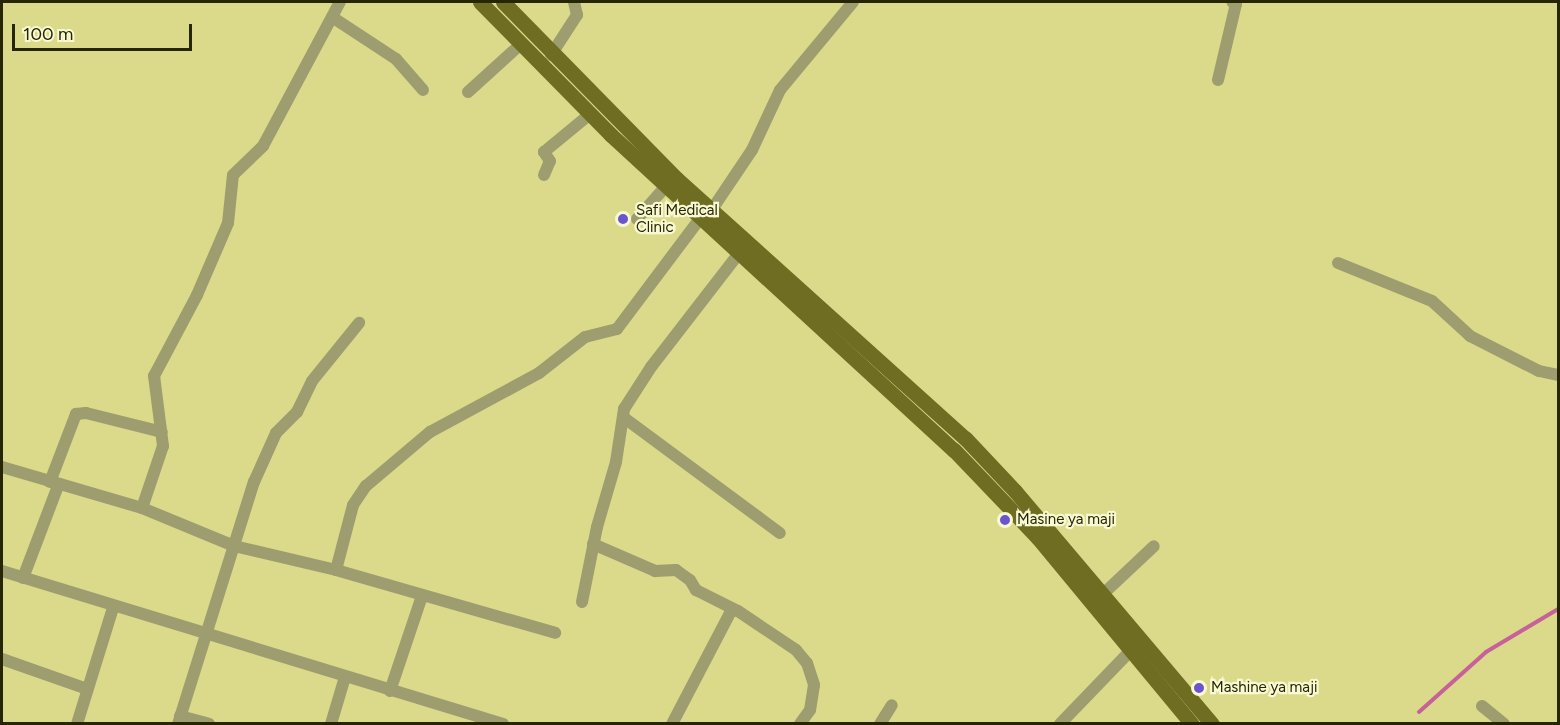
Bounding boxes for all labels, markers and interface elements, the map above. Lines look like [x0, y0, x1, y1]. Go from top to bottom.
scale bar [15, 12, 195, 50]
text: 100 m [23, 23, 73, 45]
place label: Safi Medical Clinic [636, 201, 718, 236]
marker: Safi Medical Clinic [614, 210, 632, 228]
place label: Masine ya maji [1017, 511, 1115, 529]
marker: Masine ya maji [998, 513, 1012, 527]
place label: Mashine ya maji [1211, 679, 1317, 697]
marker: Mashine ya maji [1192, 681, 1206, 695]

